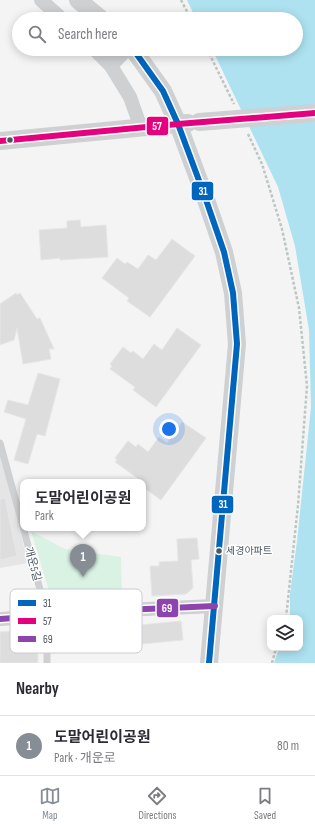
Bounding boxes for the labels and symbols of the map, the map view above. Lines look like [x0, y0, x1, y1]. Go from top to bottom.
line badge: 57 [146, 116, 169, 136]
text: 57 [152, 120, 162, 133]
unlabelled marker [5, 135, 15, 145]
line badge: 31 [191, 181, 214, 201]
text: 31 [198, 185, 208, 198]
your location [159, 419, 179, 439]
line badge: 31 [211, 495, 234, 514]
text: 31 [218, 498, 228, 511]
pin: 1 [70, 544, 96, 577]
place label: 세경아파트 [226, 545, 272, 557]
street label: 개운5길 [22, 546, 44, 582]
marker: 세경아파트 [214, 546, 224, 556]
legend [10, 589, 142, 653]
text: 31 [43, 597, 52, 610]
line badge: 69 [156, 598, 179, 618]
text: 69 [162, 602, 172, 615]
text: 57 [43, 615, 52, 628]
text: 69 [43, 633, 53, 646]

